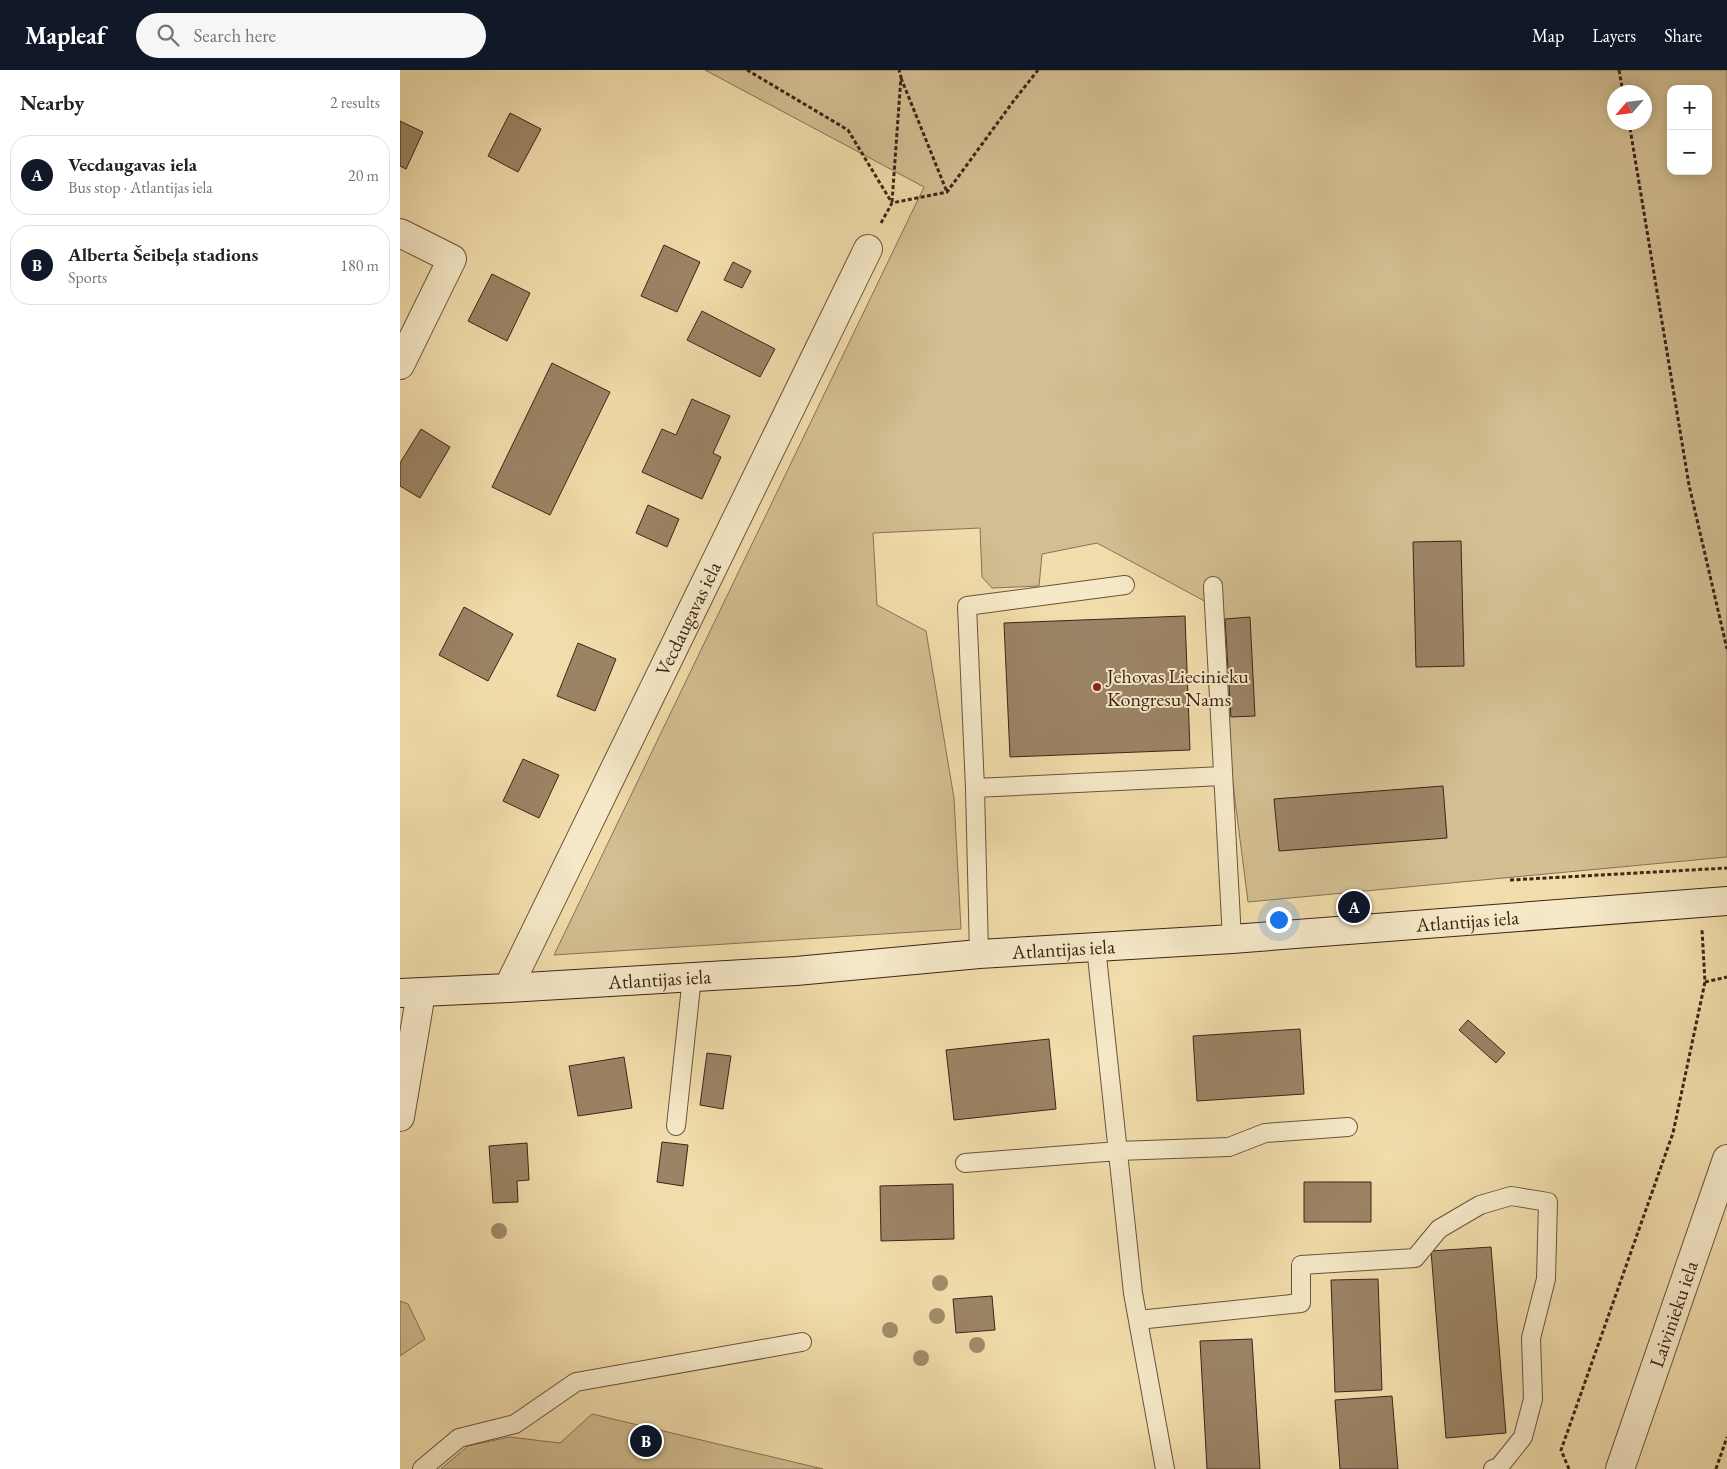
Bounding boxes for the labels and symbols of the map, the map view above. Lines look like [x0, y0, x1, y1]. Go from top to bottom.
north arrow [1607, 85, 1652, 130]
street label: Vecdaugavas iela [649, 557, 727, 680]
place label: Jehovas Liecinieku Kongresu Nams [1105, 663, 1249, 712]
marker: Jehovas Liecinieku Kongresu Nams [1091, 681, 1103, 693]
pin: A [1338, 888, 1370, 926]
street label: Atlantijas iela [1414, 904, 1520, 938]
your location [1266, 907, 1292, 933]
street label: Atlantijas iela [1010, 933, 1116, 965]
street label: Atlantijas iela [606, 963, 712, 995]
street label: Laivinieku iela [1643, 1257, 1704, 1371]
pin: B [630, 1422, 662, 1460]

